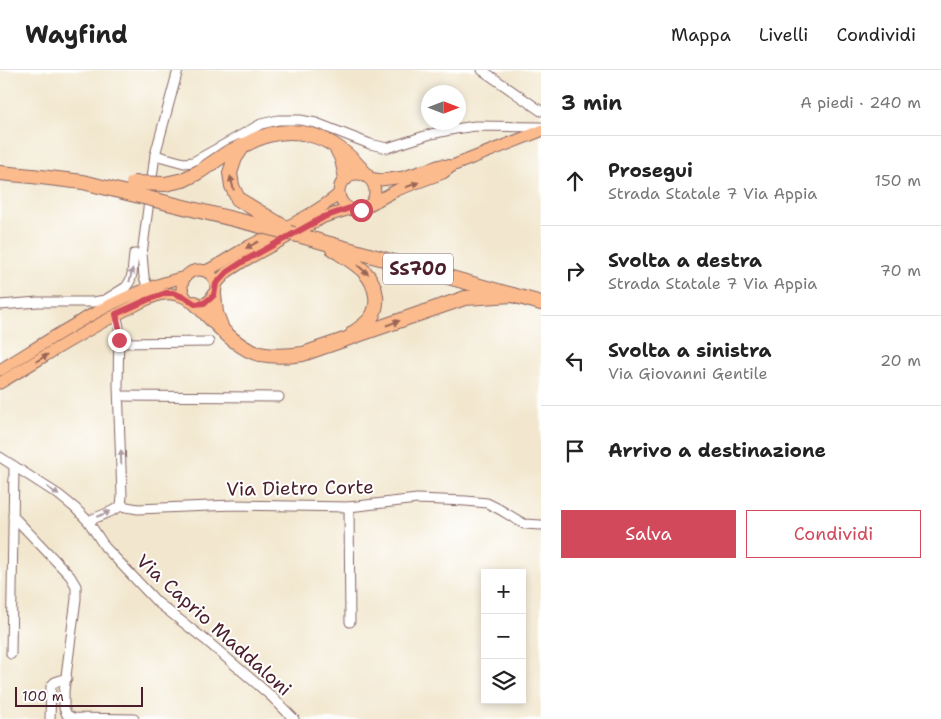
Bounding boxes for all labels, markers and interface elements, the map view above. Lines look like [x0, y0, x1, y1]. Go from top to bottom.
text: Wayfind [25, 19, 128, 51]
text: Mappa [671, 23, 731, 47]
text: Livelli [759, 23, 808, 47]
text: Condividi [836, 23, 916, 47]
north arrow [421, 85, 466, 130]
text: 3 min [561, 89, 622, 117]
text: A piedi · 240 m [800, 92, 921, 113]
text: Prosegui [608, 158, 693, 183]
icon: ahead [561, 167, 589, 195]
text: 150 m [874, 170, 921, 191]
one-way arrow [228, 175, 236, 190]
one-way arrow [405, 181, 420, 189]
text: Strada Statale 7 Via Appia [608, 183, 817, 204]
route start [350, 199, 373, 222]
one-way arrow [245, 241, 259, 249]
text: Svolta a destra [608, 248, 762, 273]
road number: SS700 [383, 253, 453, 284]
icon: right [561, 257, 589, 285]
text: 70 m [880, 260, 921, 281]
one-way arrow [356, 264, 369, 275]
one-way arrow [127, 267, 135, 282]
text: Strada Statale 7 Via Appia [608, 273, 817, 294]
one-way arrow [386, 319, 401, 327]
route end [108, 329, 131, 352]
text: Svolta a sinistra [608, 338, 771, 363]
icon: left [561, 347, 589, 375]
text: 20 m [880, 350, 921, 371]
one-way arrow [35, 354, 48, 363]
text: Via Giovanni Gentile [608, 363, 768, 384]
icon: arrive [561, 437, 589, 465]
text: Arrivo a destinazione [608, 438, 826, 463]
one-way arrow [116, 449, 124, 465]
street label: Via Dietro Corte [226, 474, 374, 502]
one-way arrow [46, 486, 59, 496]
one-way arrow [97, 510, 111, 518]
button: Salva [561, 510, 736, 558]
button: Condividi [746, 510, 921, 558]
street label: Via Caprio Maddaloni [131, 549, 297, 701]
map controls [481, 569, 526, 704]
button: + [481, 569, 526, 614]
button: − [481, 614, 526, 659]
button: layers [481, 659, 526, 704]
scale bar [15, 684, 142, 707]
text: 100 m [22, 687, 64, 705]

